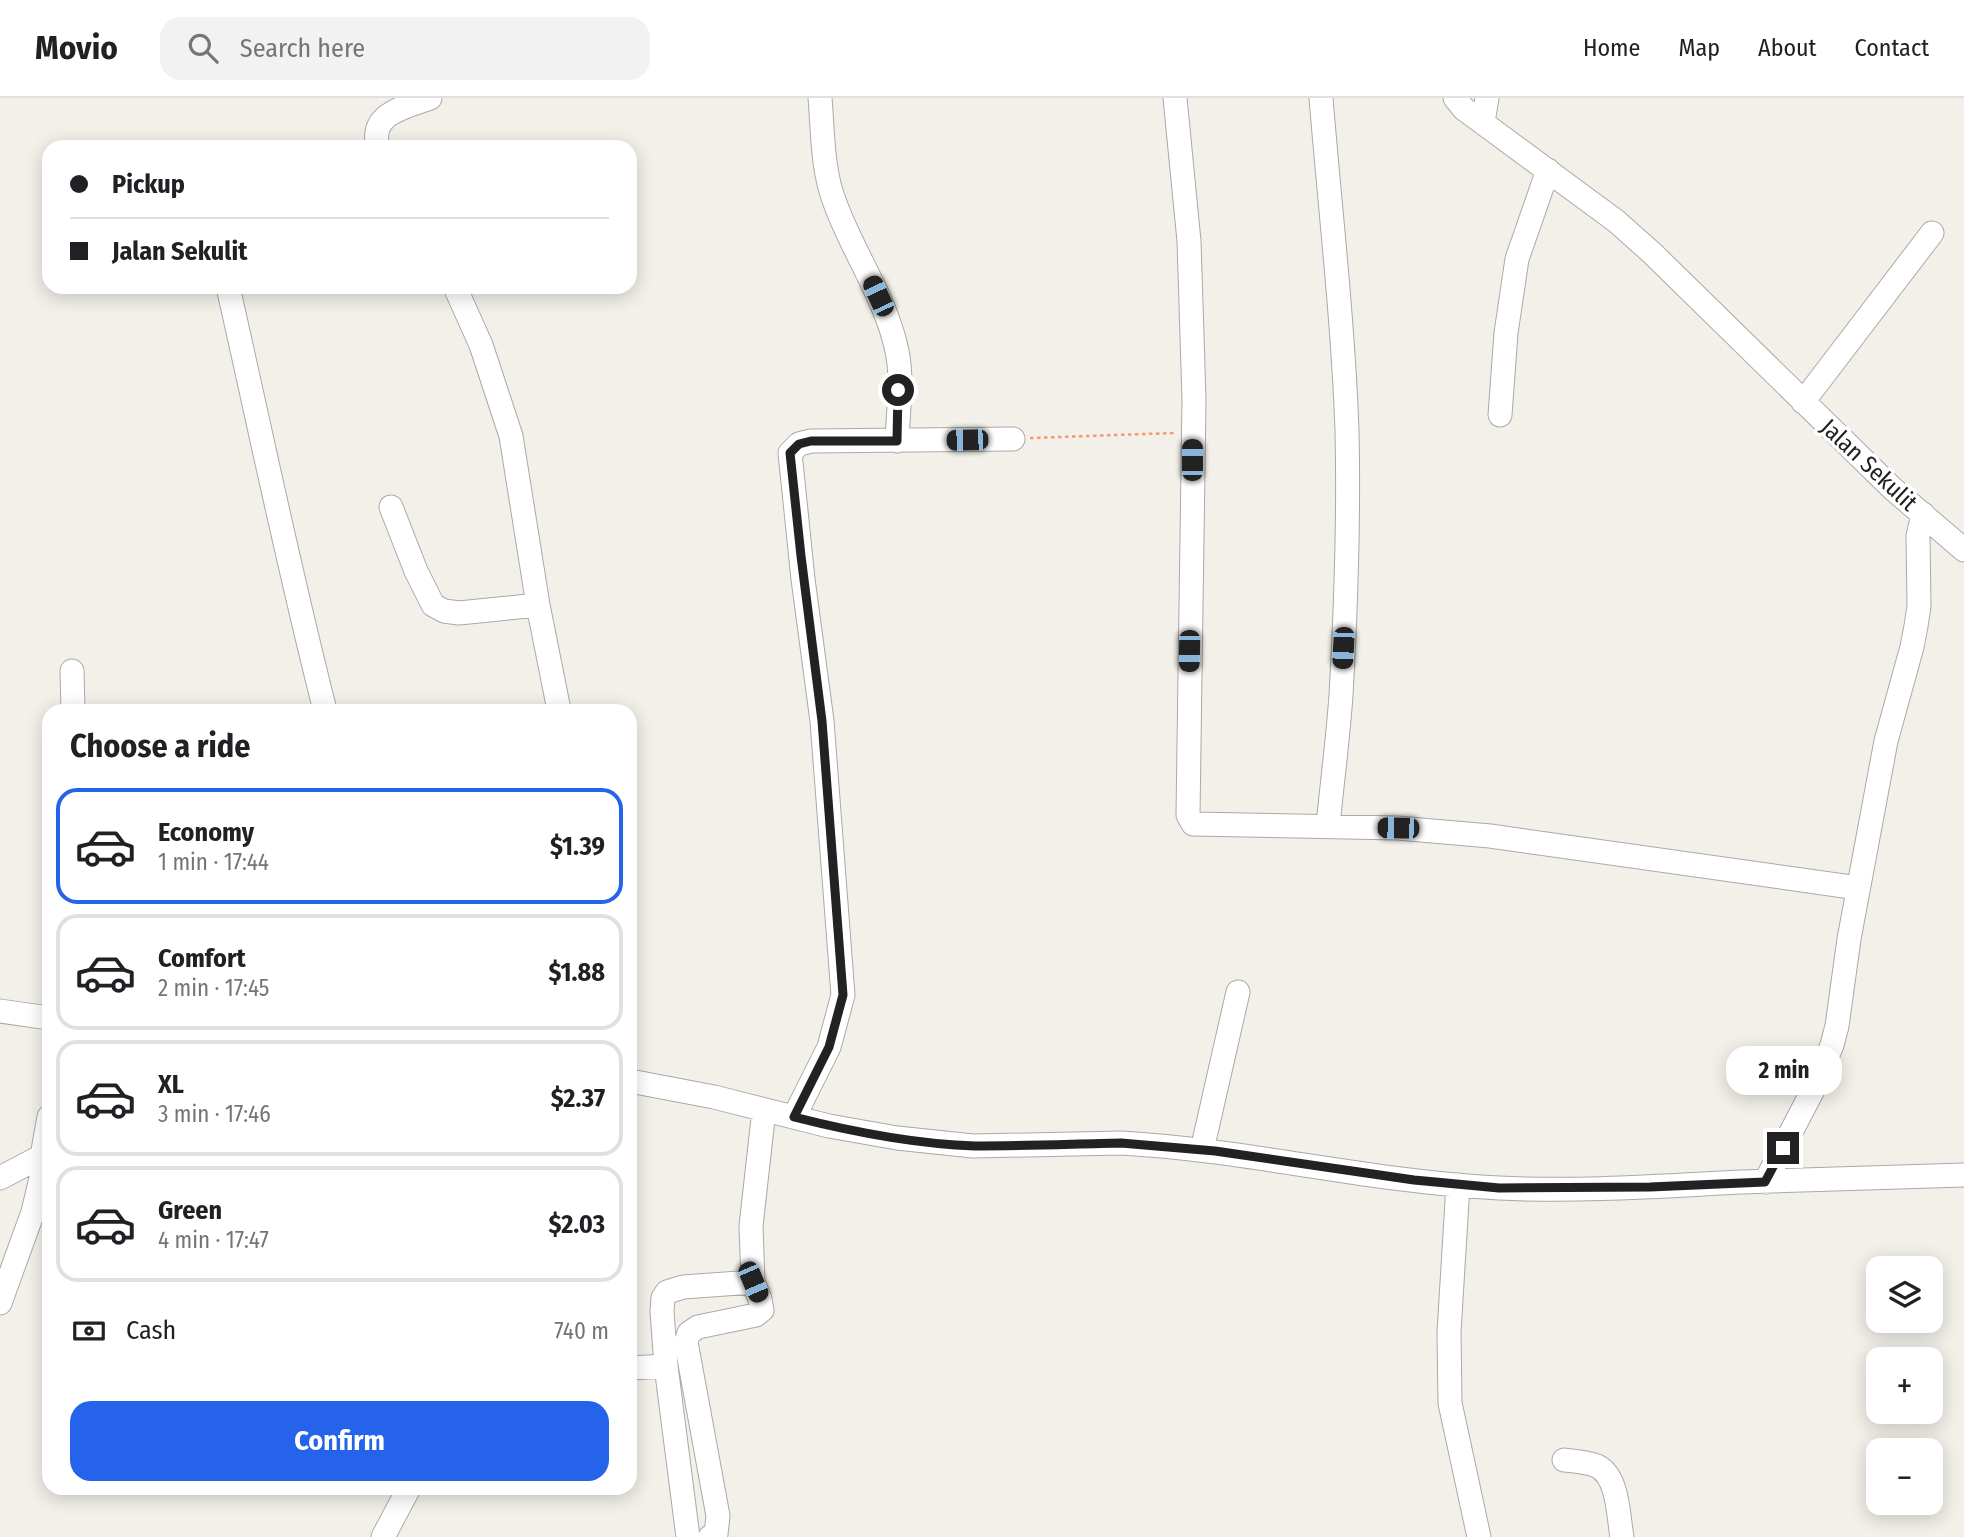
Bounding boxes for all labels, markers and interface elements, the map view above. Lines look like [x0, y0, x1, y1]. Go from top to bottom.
search box [160, 17, 650, 80]
text: Movio [35, 28, 118, 68]
icon: search [184, 29, 222, 67]
text: Search here [240, 33, 365, 64]
text: Home [1583, 34, 1640, 62]
text: Map [1678, 34, 1720, 62]
text: About [1758, 34, 1816, 62]
text: Contact [1854, 34, 1929, 62]
text: Pickup [112, 169, 185, 200]
text: Jalan Sekulit [112, 236, 247, 267]
car [860, 273, 897, 319]
route start [882, 374, 914, 406]
street label: Jalan Sekulit [1815, 413, 1923, 517]
car [946, 429, 989, 451]
car [1182, 439, 1203, 481]
car [1332, 626, 1355, 670]
car [1179, 630, 1200, 672]
text: Choose a ride [70, 727, 251, 765]
icon: car [74, 815, 137, 878]
text: Economy [158, 817, 254, 848]
car [1377, 817, 1420, 839]
text: $1.39 [550, 831, 605, 862]
text: 1 min · 17:44 [158, 848, 269, 876]
icon: car [74, 941, 137, 1004]
text: Comfort [158, 943, 246, 974]
text: $1.88 [549, 957, 605, 988]
text: 2 min · 17:45 [158, 974, 269, 1002]
callout: 2 min [1725, 1046, 1841, 1096]
text: 2 min [1759, 1056, 1810, 1084]
icon: car [74, 1067, 137, 1130]
text: XL [158, 1069, 184, 1100]
text: $2.37 [551, 1083, 605, 1114]
text: 3 min · 17:46 [158, 1100, 271, 1128]
route end [1767, 1132, 1799, 1164]
icon: car [74, 1193, 137, 1256]
text: Green [158, 1195, 222, 1226]
text: $2.03 [548, 1209, 605, 1240]
text: 4 min · 17:47 [158, 1226, 269, 1254]
map controls [1866, 1256, 1943, 1515]
button: layers [1866, 1256, 1943, 1333]
car [736, 1259, 771, 1305]
icon: cash [70, 1312, 108, 1350]
text: Cash [126, 1315, 176, 1346]
text: 740 m [554, 1317, 609, 1345]
button: + [1866, 1347, 1943, 1424]
button: Confirm [70, 1401, 609, 1481]
button: − [1866, 1438, 1943, 1515]

